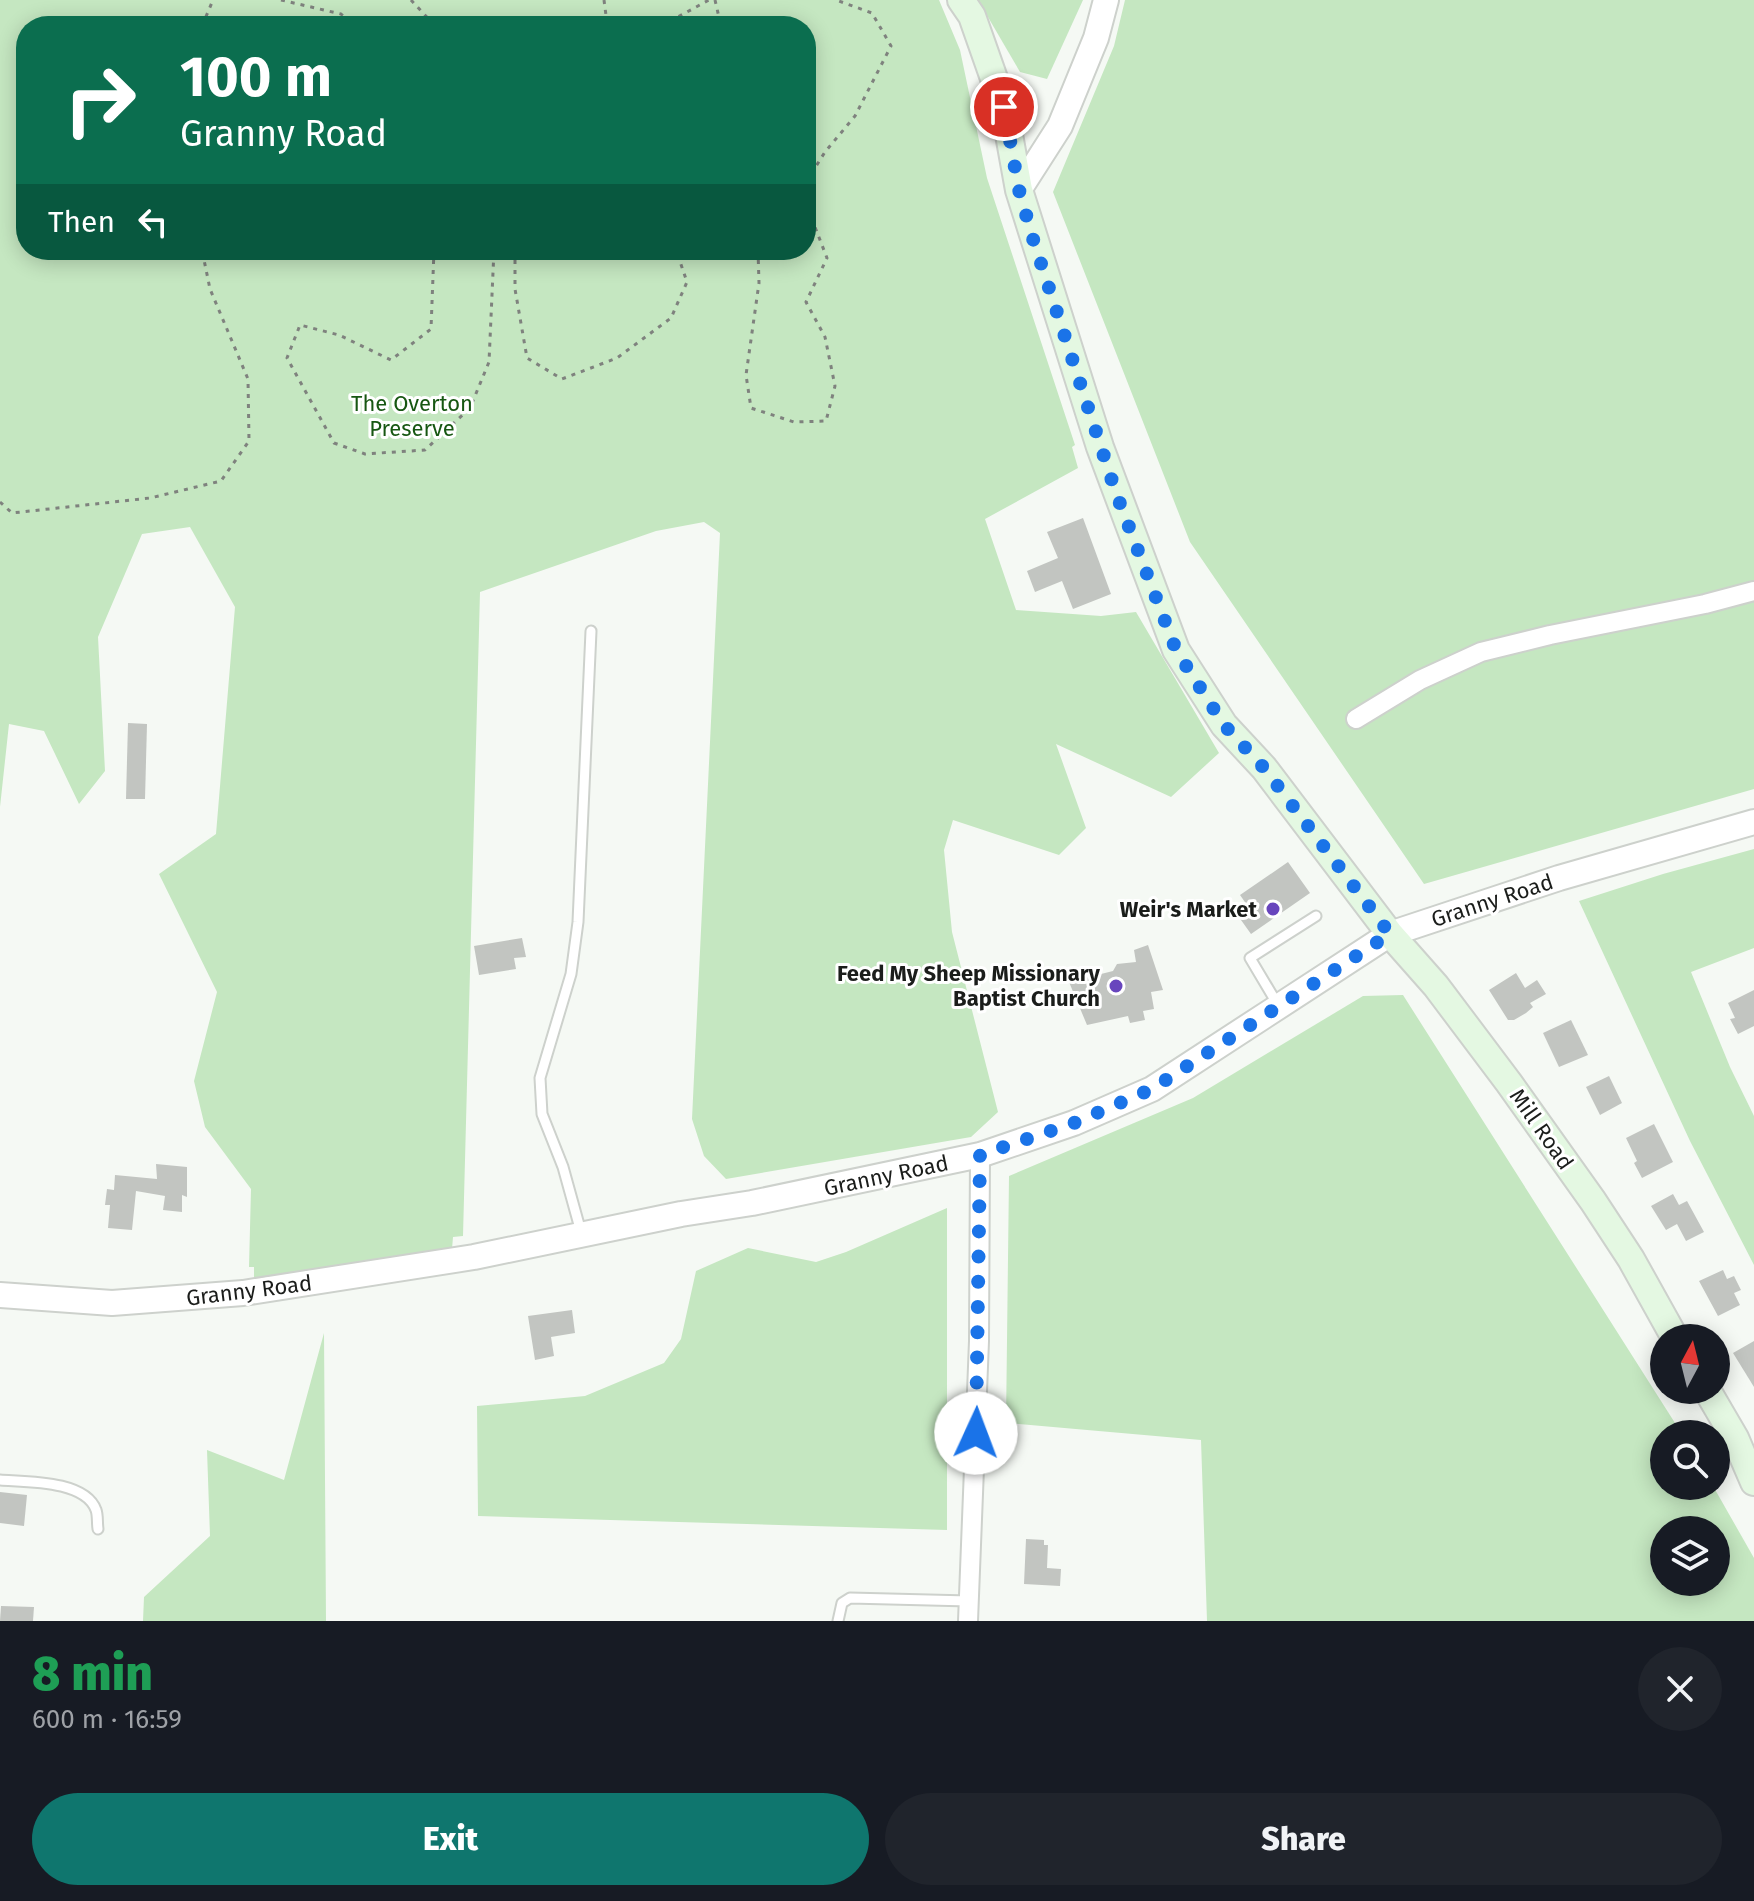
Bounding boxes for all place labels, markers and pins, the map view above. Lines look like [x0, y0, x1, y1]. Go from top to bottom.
pin [970, 73, 1038, 141]
place label: Weir's Market [1120, 896, 1258, 923]
marker: Weir's Market [1264, 900, 1282, 918]
place label: Feed My Sheep Missionary Baptist Church [837, 960, 1101, 1012]
marker: Feed My Sheep Missionary Baptist Church [1107, 977, 1125, 995]

